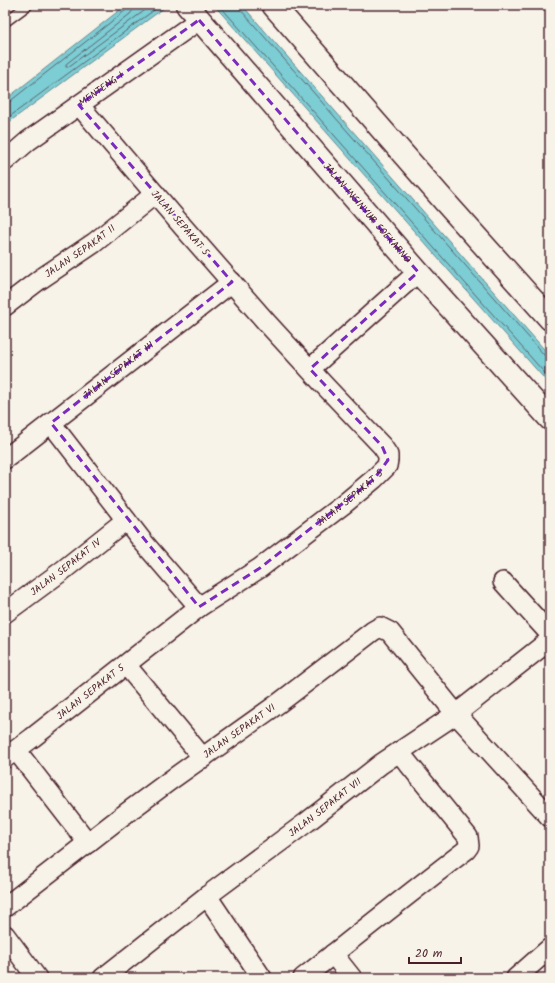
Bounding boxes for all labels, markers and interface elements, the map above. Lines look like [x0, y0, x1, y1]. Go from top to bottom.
street label: MENTENG I [75, 68, 127, 111]
street label: JALAN INSINYUR SOEKARNO [319, 159, 415, 267]
street label: JALAN SEPAKAT 5 [147, 187, 213, 260]
street label: JALAN SEPAKAT II [42, 221, 119, 282]
street label: JALAN SEPAKAT III [80, 338, 158, 403]
street label: JALAN SEPAKAT 5 [313, 466, 387, 530]
street label: JALAN SEPAKAT IV [27, 534, 105, 600]
street label: JALAN SEPAKAT 5 [53, 660, 128, 724]
street label: JALAN SEPAKAT VI [200, 700, 279, 763]
street label: JALAN SEPAKAT VII [285, 774, 365, 841]
scale bar [409, 939, 461, 965]
text: 20 m [415, 944, 443, 963]

